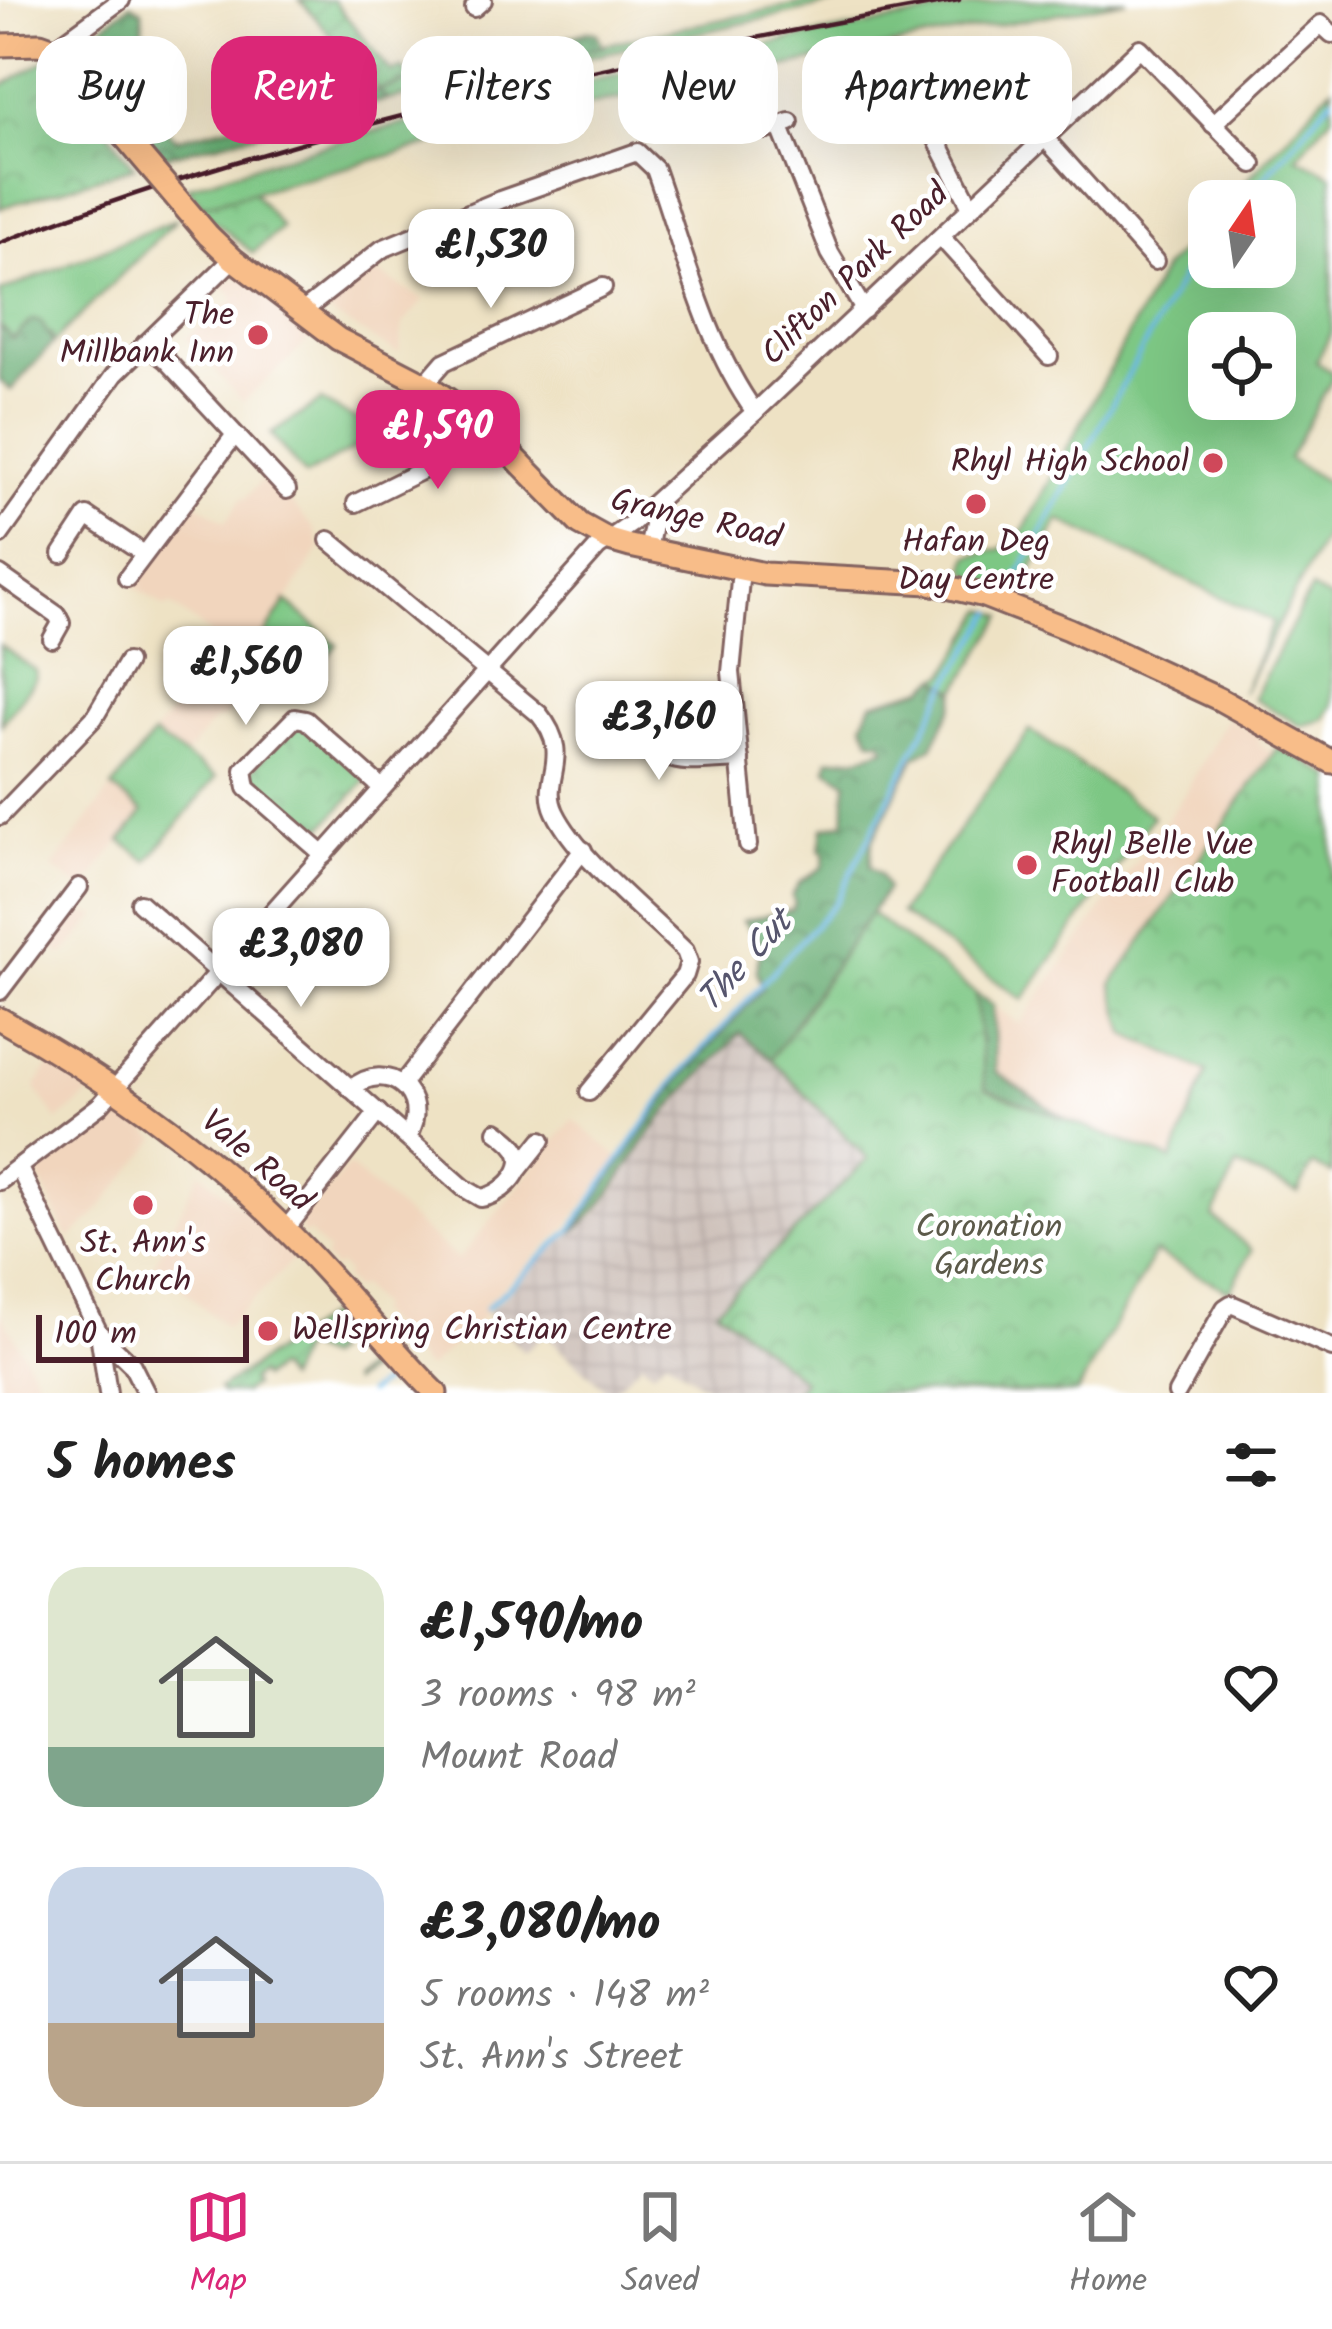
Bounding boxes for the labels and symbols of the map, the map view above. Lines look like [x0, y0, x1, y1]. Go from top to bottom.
street label: Clifton Park Road [749, 169, 964, 379]
north arrow [1188, 180, 1296, 288]
pin: £1,530 [393, 209, 589, 311]
place label: The Millbank Inn [59, 290, 234, 381]
marker: The Millbank Inn [245, 322, 271, 348]
pin: £1,590 [340, 390, 536, 492]
place label: Rhyl High School [951, 437, 1189, 490]
marker: Rhyl High School [1200, 450, 1226, 476]
street label: Grange Road [605, 475, 788, 566]
marker: Hafan Deg Day Centre [963, 491, 989, 517]
place label: Hafan Deg Day Centre [898, 517, 1054, 608]
pin: £1,560 [148, 626, 344, 728]
pin: £3,160 [561, 681, 757, 783]
place label: Rhyl Belle Vue Football Club [1051, 820, 1253, 911]
marker: Rhyl Belle Vue Football Club [1014, 852, 1040, 878]
water label: The Cut [684, 894, 811, 1026]
pin: £3,080 [203, 908, 399, 1010]
street label: Vale Road [188, 1098, 326, 1227]
marker: St. Ann's Church [130, 1192, 156, 1218]
park label: Coronation Gardens [916, 1202, 1062, 1293]
place label: St. Ann's Church [80, 1218, 206, 1309]
place label: Wellspring Christian Centre [292, 1305, 672, 1358]
scale bar [36, 1309, 249, 1362]
marker: Wellspring Christian Centre [255, 1318, 281, 1344]

